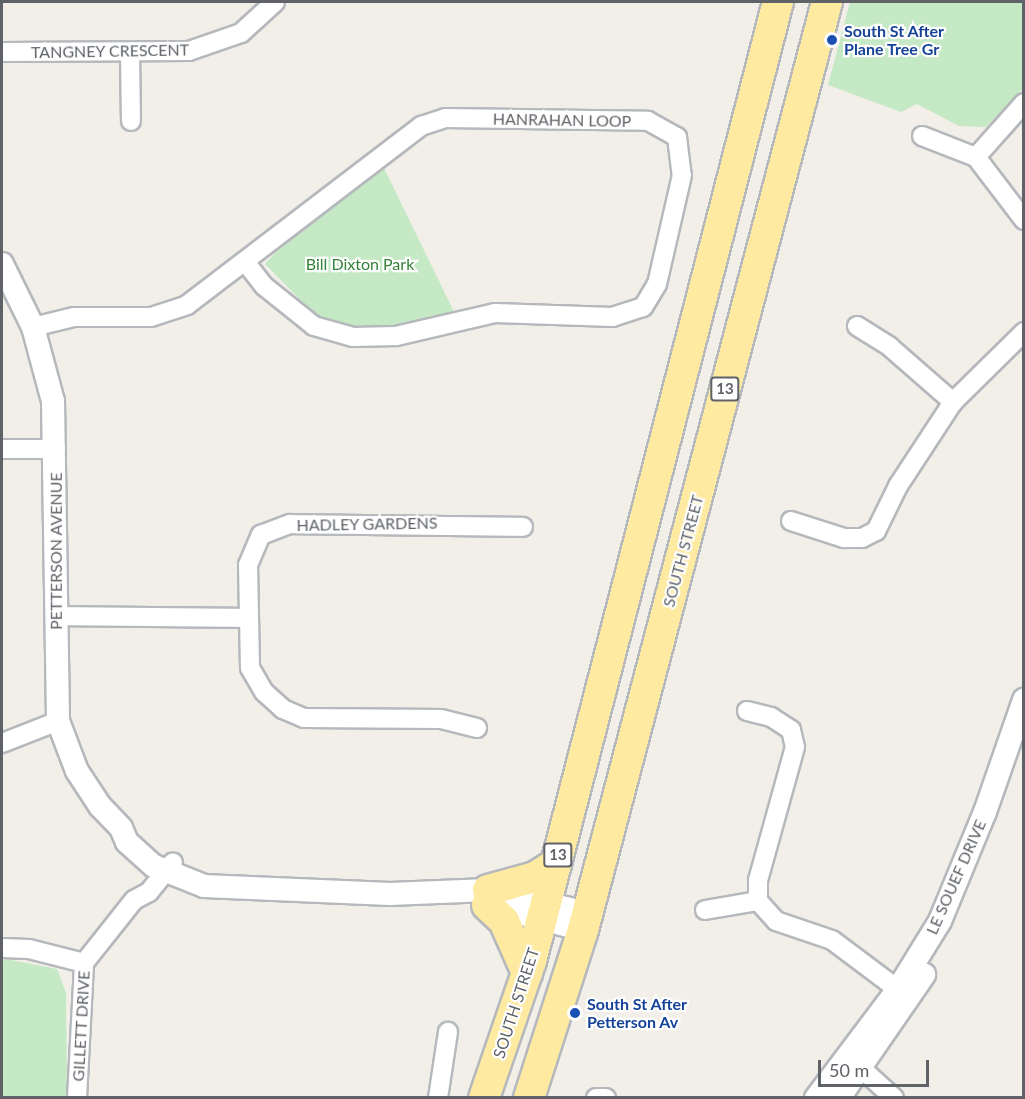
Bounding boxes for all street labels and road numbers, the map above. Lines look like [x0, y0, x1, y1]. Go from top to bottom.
street label: TANGNEY CRESCENT [30, 40, 190, 62]
street label: HANRAHAN LOOP [493, 109, 631, 131]
road number: 13 [710, 377, 740, 401]
street label: PETTERSON AVENUE [46, 472, 66, 630]
street label: SOUTH STREET [659, 493, 707, 609]
street label: HADLEY GARDENS [296, 513, 438, 535]
street label: LE SOUEF DRIVE [922, 816, 990, 938]
road number: 13 [543, 843, 573, 867]
street label: SOUTH STREET [489, 945, 543, 1061]
street label: GILLETT DRIVE [68, 970, 94, 1082]

